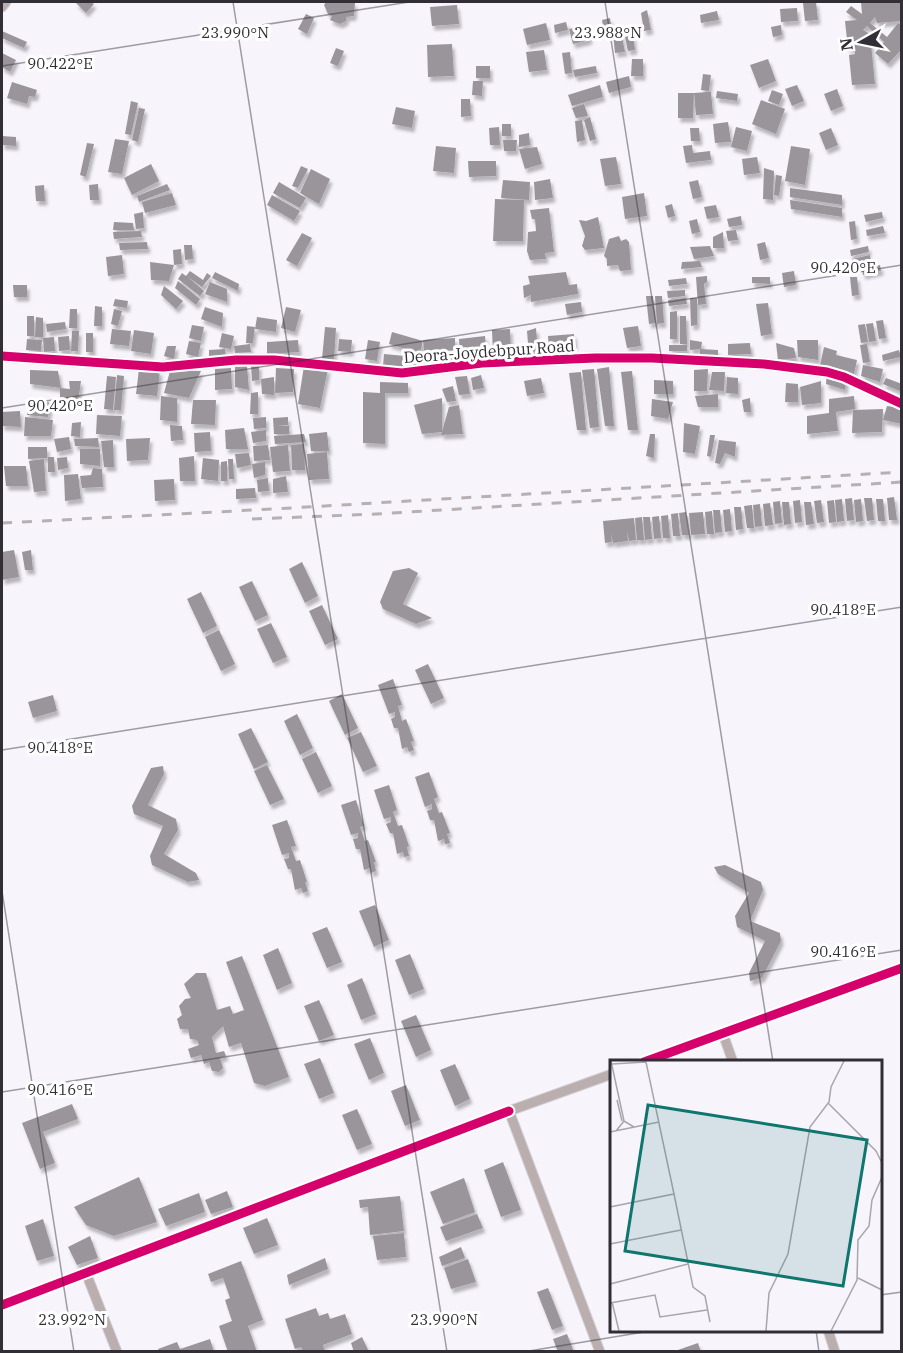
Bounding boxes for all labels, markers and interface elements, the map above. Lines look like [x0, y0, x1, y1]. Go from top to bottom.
north arrow [831, 12, 891, 72]
text: 23.990°N [201, 23, 269, 42]
text: 23.988°N [574, 23, 642, 42]
text: N [835, 37, 857, 52]
text: 90.422°E [27, 54, 93, 73]
text: 90.420°E [810, 258, 876, 277]
street label: Deora-Joydebpur Road [403, 335, 575, 367]
text: 90.420°E [27, 396, 93, 415]
text: 90.418°E [810, 600, 876, 619]
text: 90.418°E [27, 738, 93, 757]
text: 90.416°E [810, 942, 876, 961]
inset map [610, 1060, 882, 1332]
text: 90.416°E [27, 1080, 93, 1099]
text: 23.992°N [38, 1310, 106, 1329]
text: 23.990°N [410, 1310, 478, 1329]

